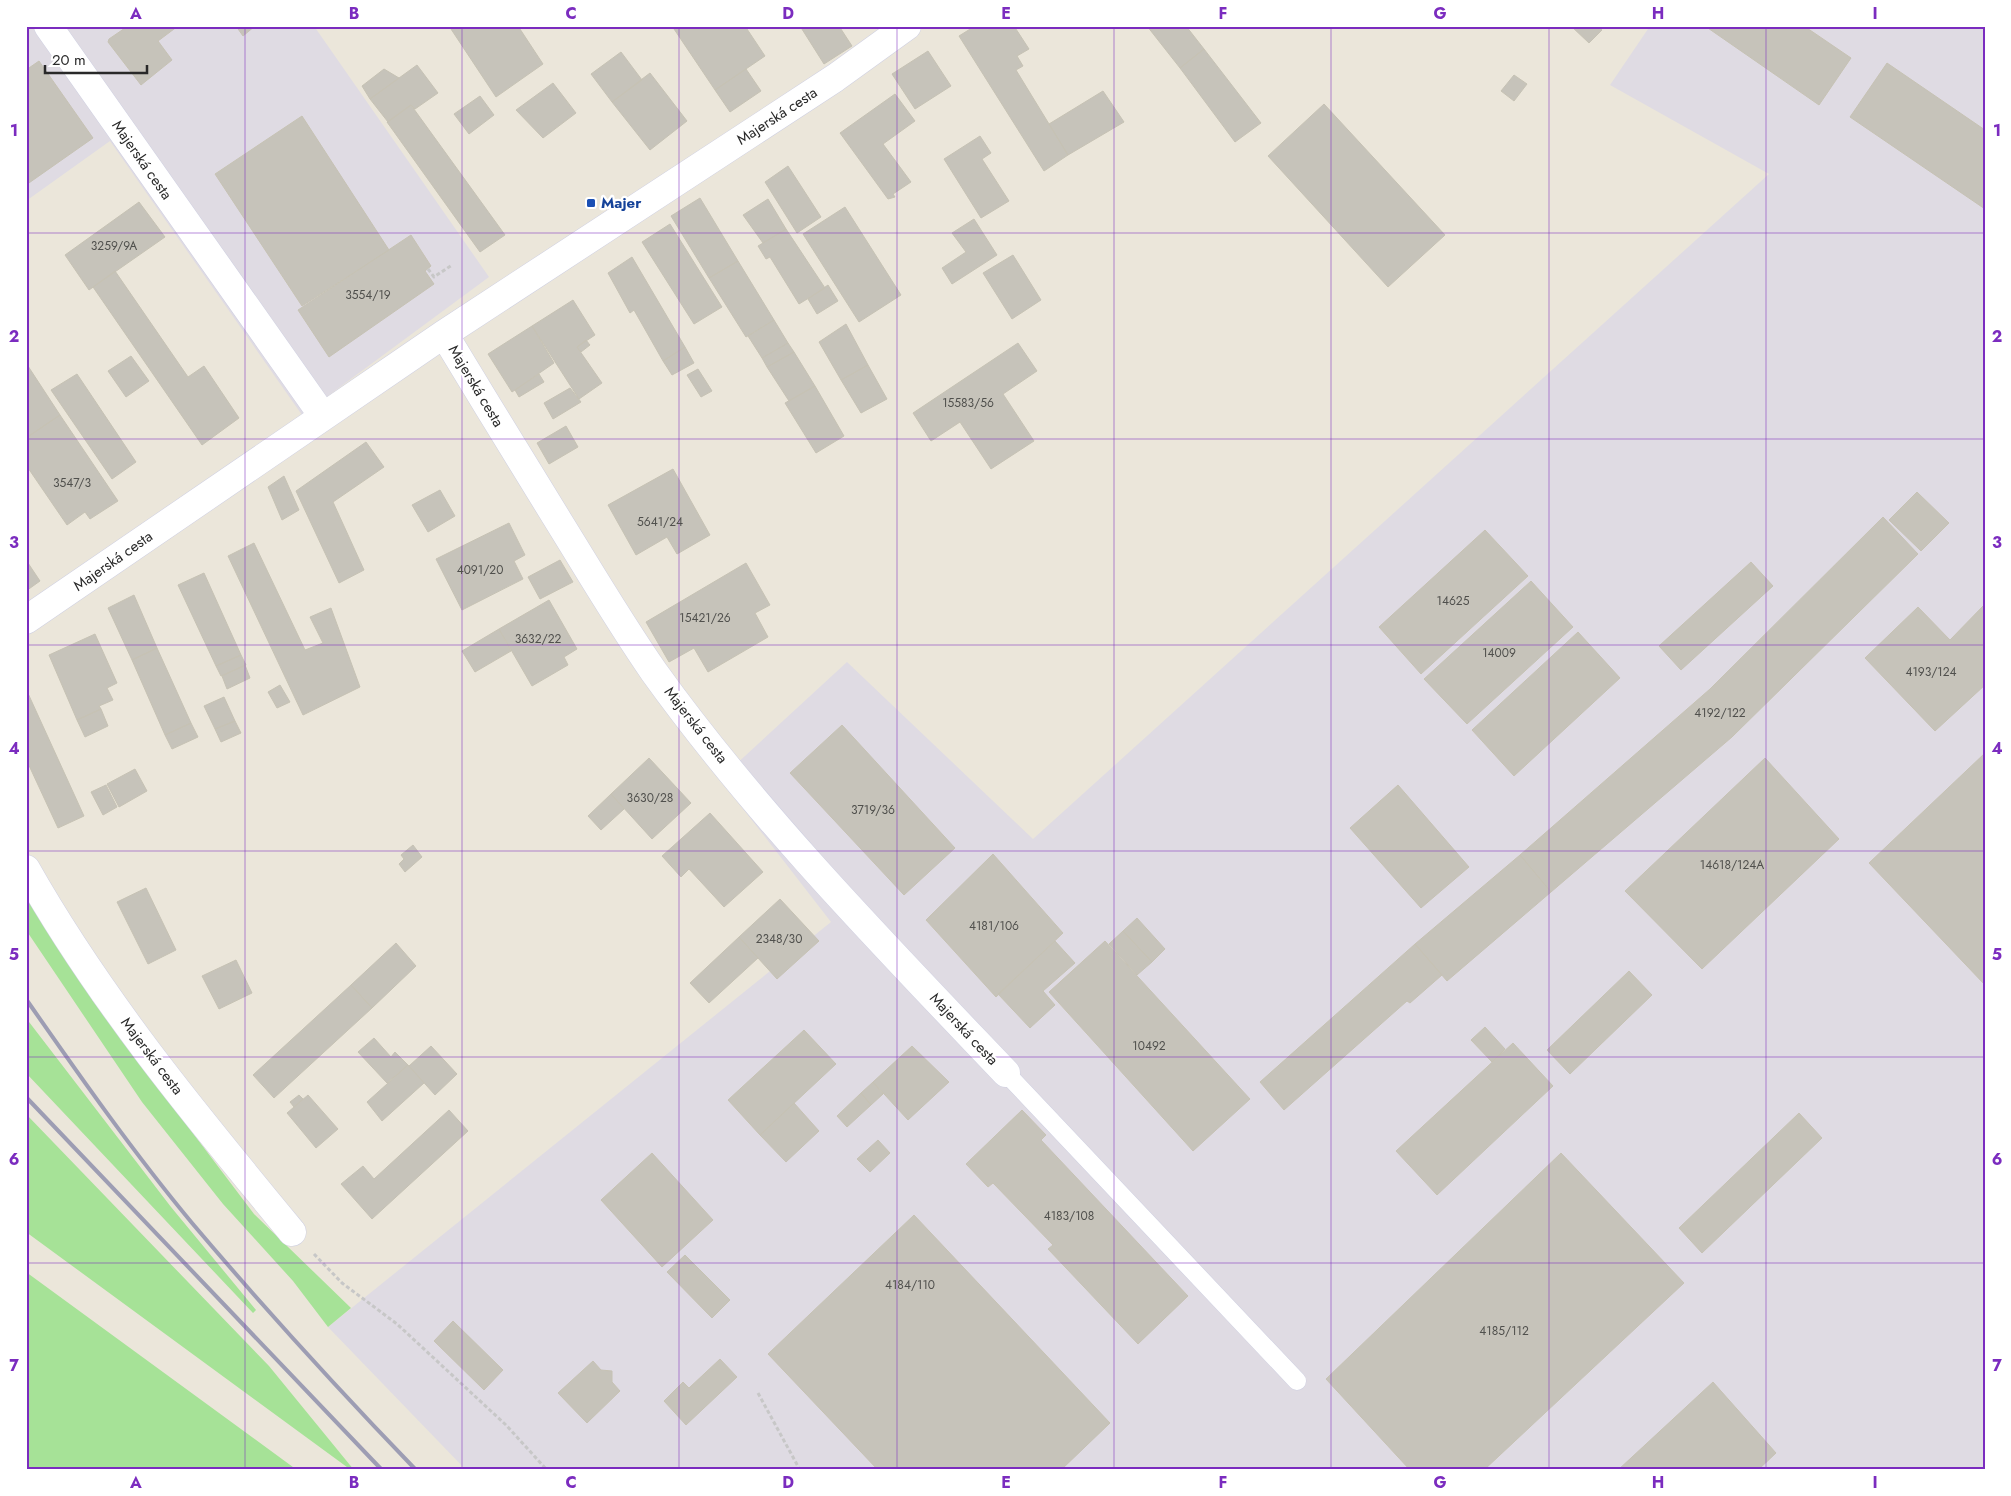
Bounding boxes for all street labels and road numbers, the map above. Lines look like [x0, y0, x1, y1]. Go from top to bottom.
street label: Majerská cesta [732, 82, 822, 150]
street label: Majerská cesta [107, 116, 177, 204]
street label: Majerská cesta [443, 341, 509, 431]
street label: Majerská cesta [69, 526, 157, 596]
street label: Majerská cesta [659, 682, 733, 768]
street label: Majerská cesta [925, 988, 1003, 1070]
street label: Majerská cesta [115, 1013, 189, 1099]

